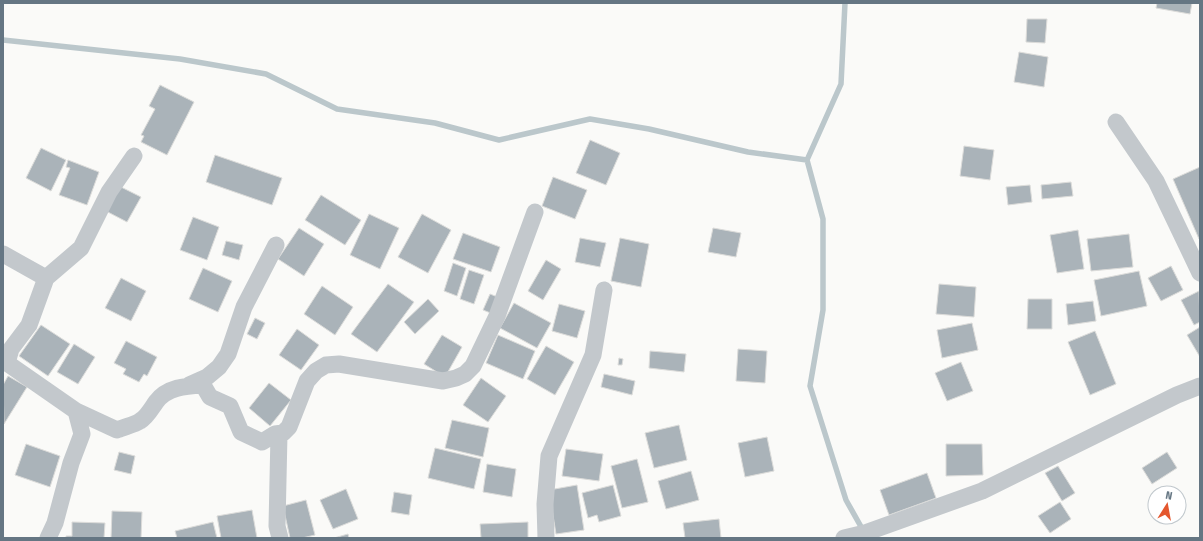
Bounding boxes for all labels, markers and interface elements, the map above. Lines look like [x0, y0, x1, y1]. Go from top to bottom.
north arrow [1147, 485, 1187, 525]
text: N [1164, 489, 1173, 503]

